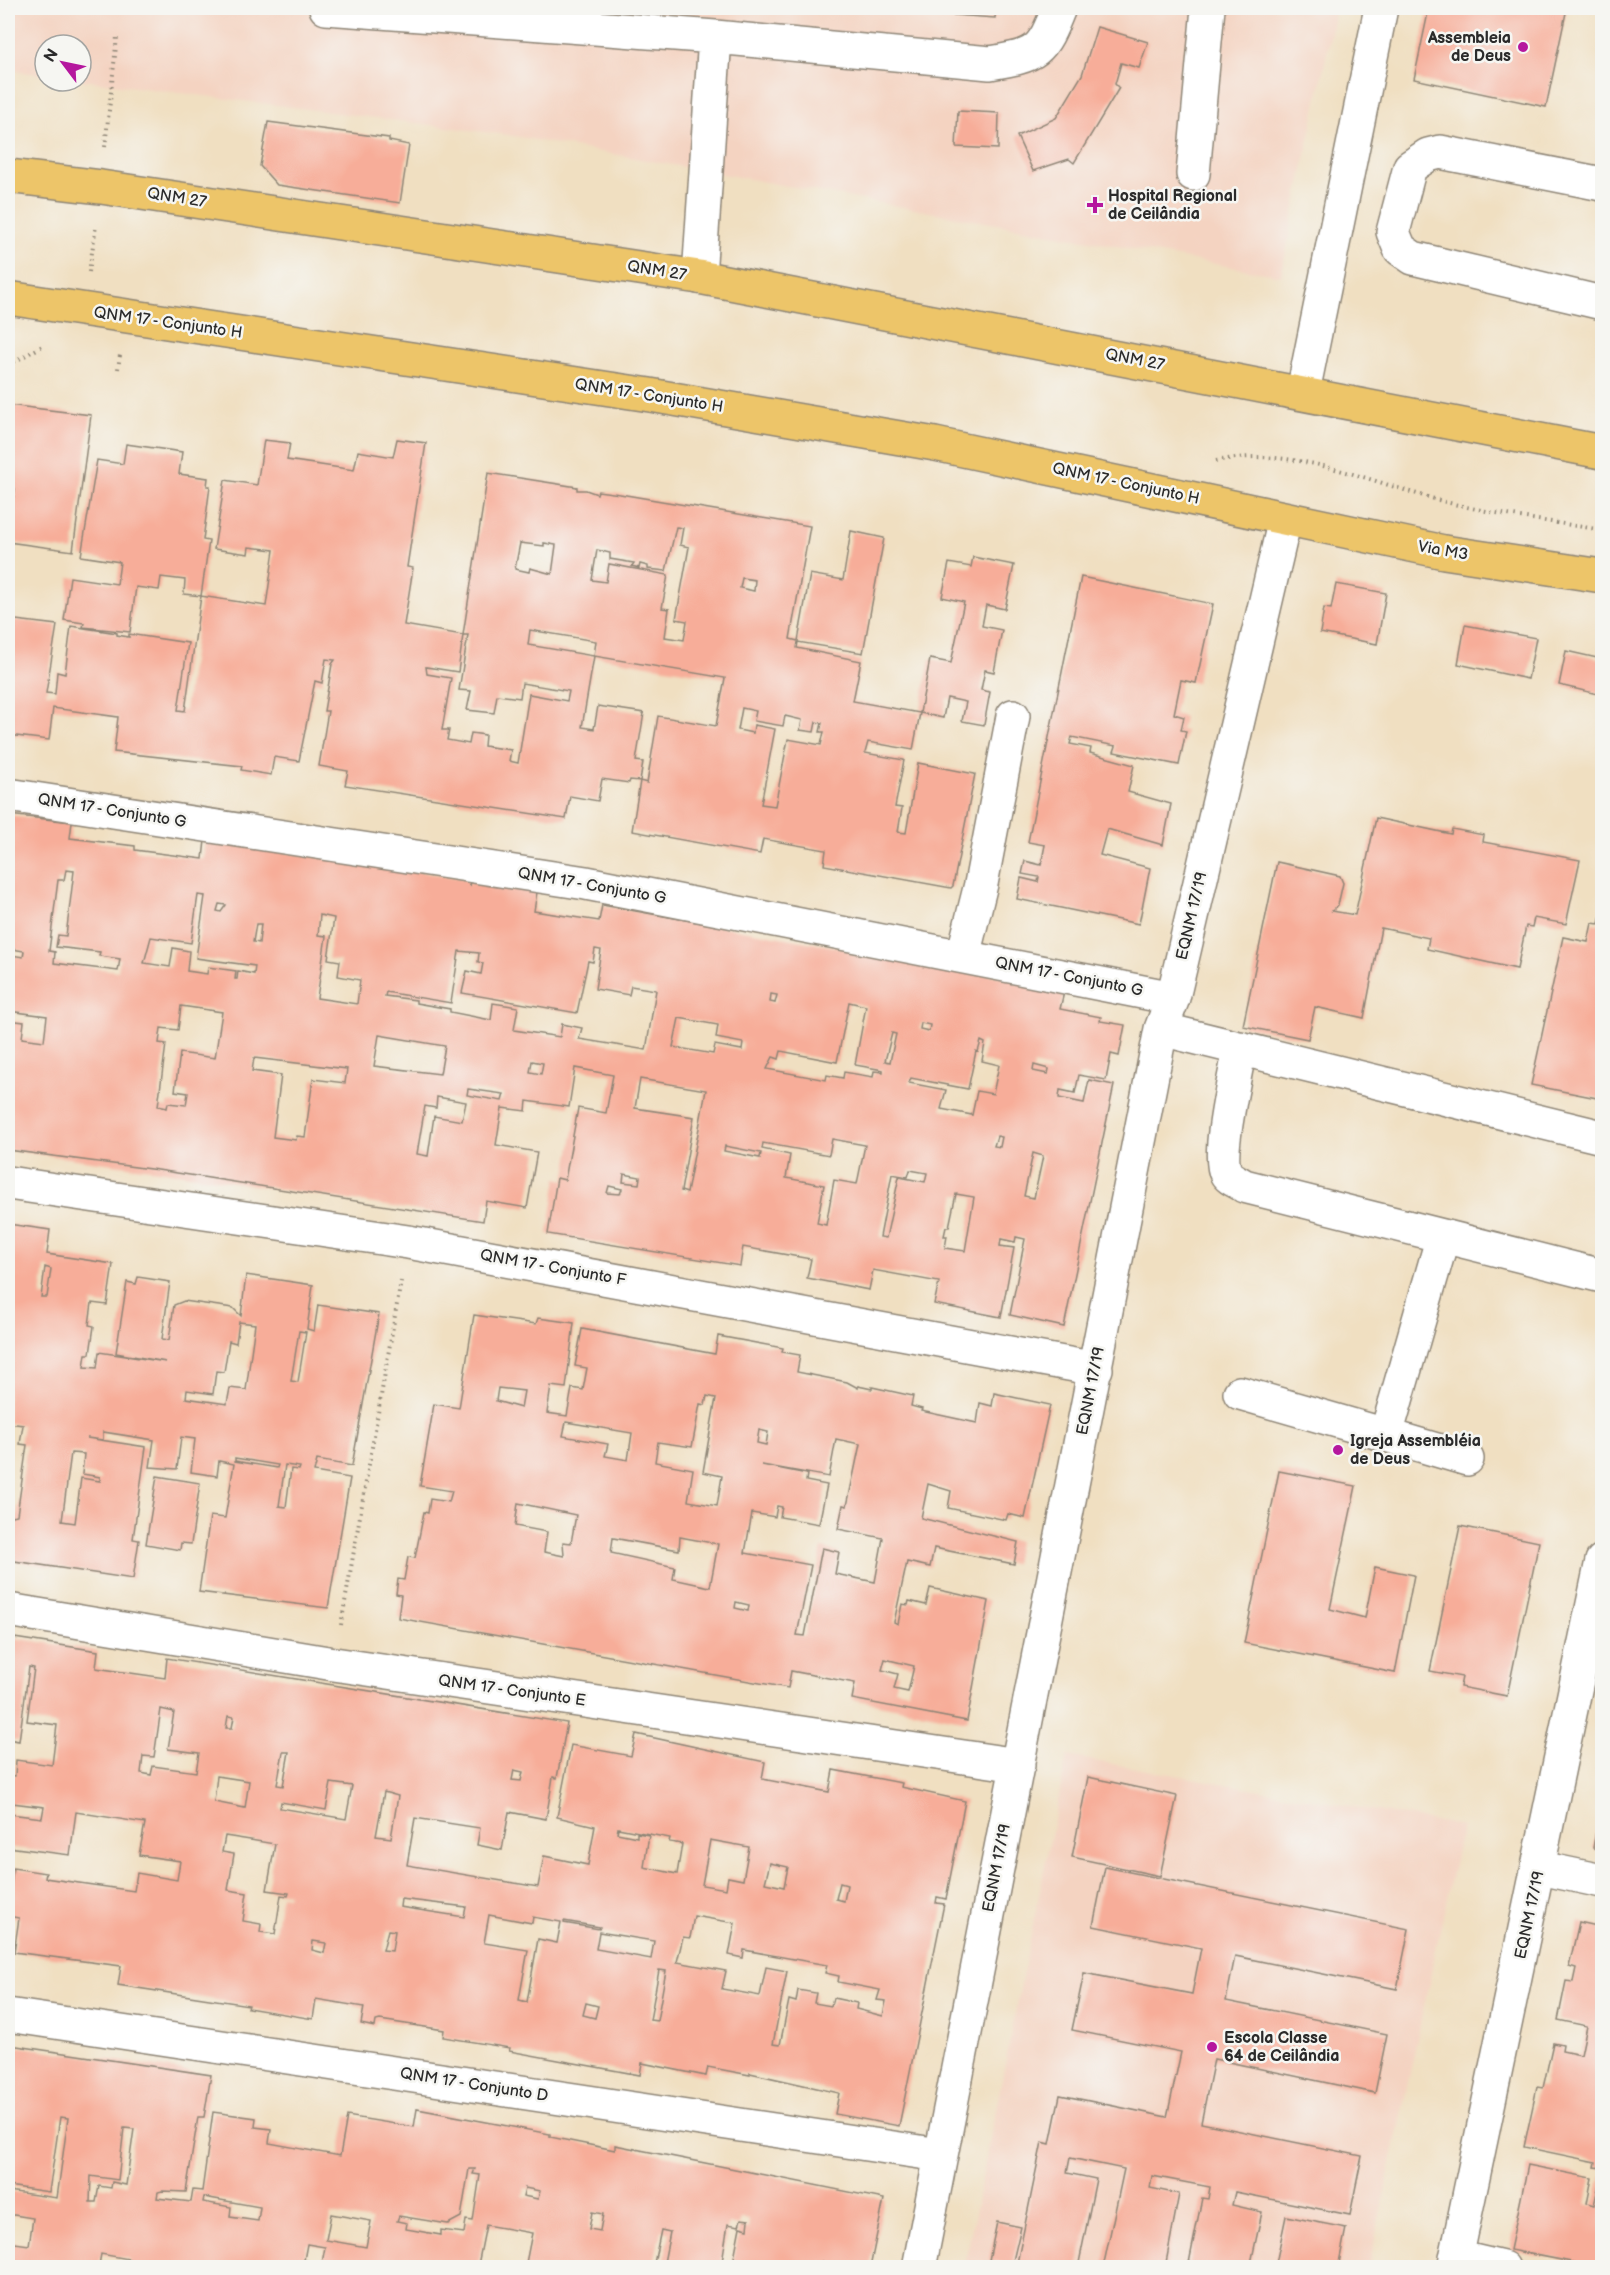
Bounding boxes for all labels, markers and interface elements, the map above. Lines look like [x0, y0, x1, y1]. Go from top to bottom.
place label: Assembleia de Deus [1427, 29, 1511, 66]
north arrow [33, 33, 93, 93]
marker: Assembleia de Deus [1516, 40, 1530, 54]
text: N [40, 46, 63, 66]
street label: QNM 27 [146, 184, 208, 212]
place label: Hospital Regional de Ceilândia [1108, 187, 1237, 224]
marker: Hospital Regional de Ceilândia [1086, 196, 1104, 214]
street label: QNM 27 [626, 257, 688, 285]
street label: QNM 17 - Conjunto H [93, 303, 243, 343]
street label: QNM 27 [1104, 345, 1166, 375]
street label: QNM 17 - Conjunto H [574, 375, 724, 417]
street label: QNM 17 - Conjunto H [1051, 459, 1201, 509]
street label: Via M3 [1416, 537, 1470, 565]
street label: QNM 17 - Conjunto G [36, 790, 188, 832]
street label: QNM 17 - Conjunto G [516, 864, 668, 908]
street label: EQNM 17/19 [1173, 870, 1211, 962]
street label: QNM 17 - Conjunto G [994, 953, 1144, 1001]
street label: QNM 17 - Conjunto F [479, 1246, 628, 1290]
street label: EQNM 17/19 [1073, 1345, 1109, 1437]
place label: Igreja Assembléia de Deus [1350, 1432, 1481, 1469]
marker: Igreja Assembléia de Deus [1331, 1443, 1345, 1457]
street label: QNM 17 - Conjunto E [437, 1671, 587, 1711]
street label: EQNM 17/19 [979, 1822, 1015, 1914]
street label: EQNM 17/19 [1511, 1869, 1549, 1961]
place label: Escola Classe 64 de Ceilândia [1224, 2029, 1339, 2066]
marker: Escola Classe 64 de Ceilândia [1205, 2040, 1219, 2054]
street label: QNM 17 - Conjunto D [399, 2064, 549, 2106]

